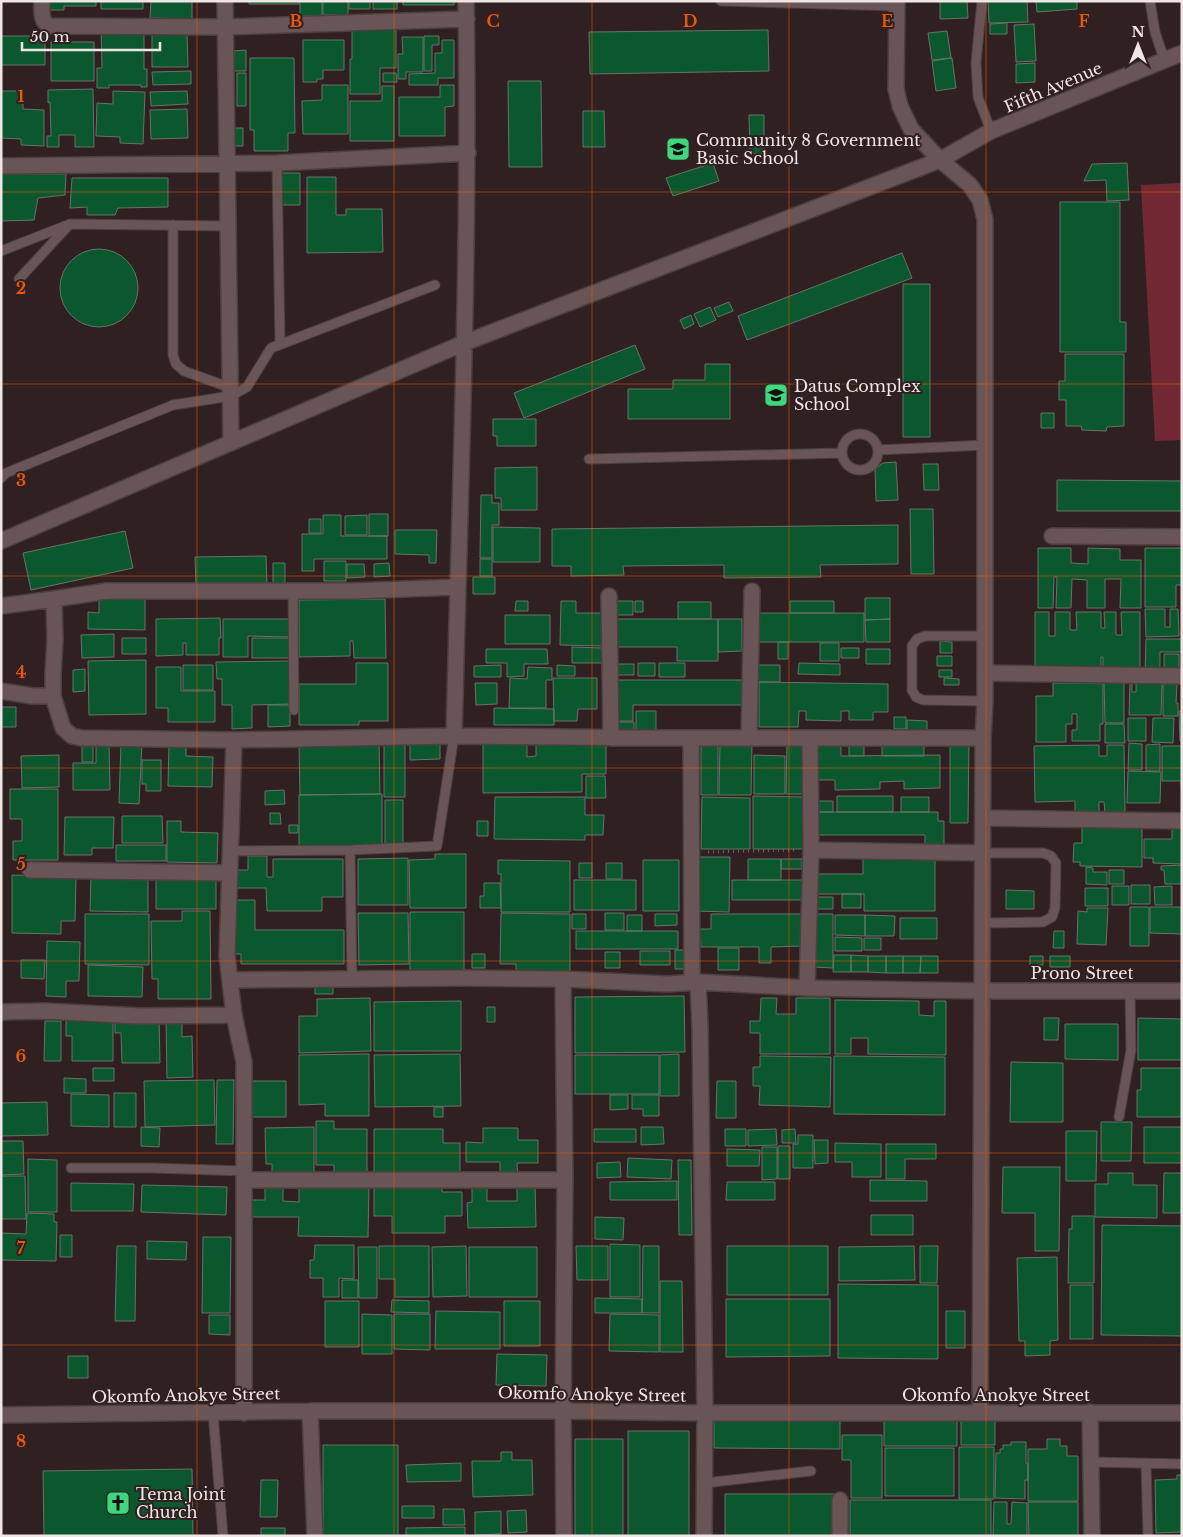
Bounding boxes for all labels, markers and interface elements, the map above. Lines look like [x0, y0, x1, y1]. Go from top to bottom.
text: B [290, 11, 303, 31]
text: C [486, 11, 500, 31]
text: D [683, 11, 697, 31]
text: E [881, 11, 893, 31]
text: F [1078, 11, 1090, 31]
scale bar [22, 20, 160, 52]
north arrow [1113, 20, 1163, 70]
text: N [1131, 23, 1145, 41]
text: 50 m [30, 27, 70, 46]
street label: Fifth Avenue [1001, 57, 1105, 117]
text: 1 [18, 86, 25, 106]
place label: Community 8 Government Basic School [696, 130, 920, 168]
school or university icon: Community 8 Government Basic School [665, 136, 691, 162]
text: 2 [16, 278, 26, 298]
place label: Datus Complex School [794, 376, 921, 414]
school or university icon: Datus Complex School [763, 382, 789, 408]
text: 3 [16, 470, 26, 490]
text: 4 [16, 662, 26, 682]
text: 5 [16, 854, 26, 874]
street label: Prono Street [1030, 963, 1134, 983]
text: 6 [16, 1046, 27, 1066]
text: 7 [17, 1238, 26, 1258]
street label: Okomfo Anokye Street [498, 1382, 686, 1406]
street label: Okomfo Anokye Street [92, 1383, 280, 1407]
street label: Okomfo Anokye Street [902, 1385, 1090, 1405]
text: 8 [16, 1431, 26, 1451]
place label: Tema Joint Church [136, 1484, 226, 1522]
church icon: Tema Joint Church [105, 1490, 131, 1516]

